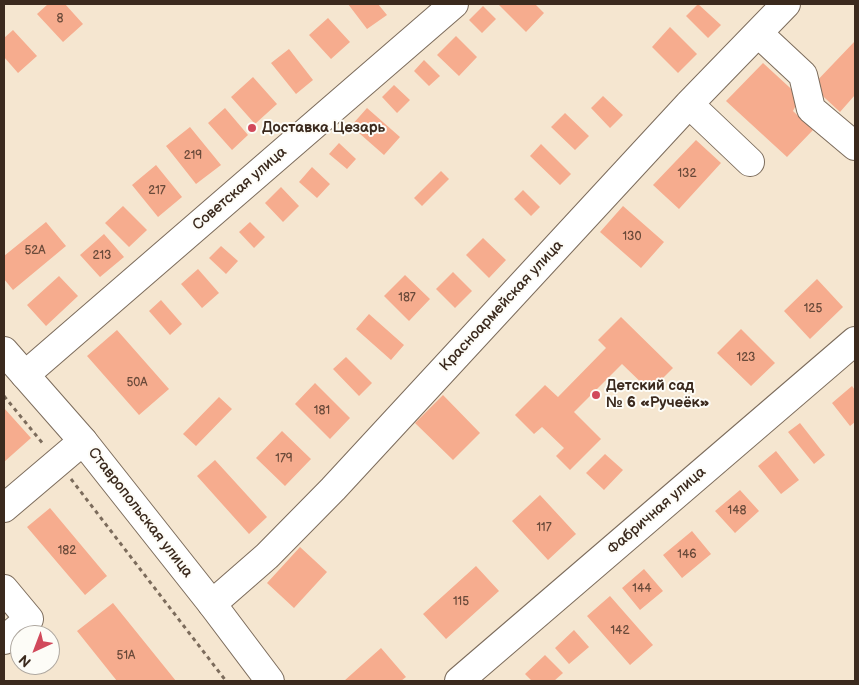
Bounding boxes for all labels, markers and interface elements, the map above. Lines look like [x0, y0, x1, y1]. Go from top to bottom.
house number: 8 [57, 12, 63, 26]
place label: Доставка Цезарь [262, 119, 385, 137]
marker: Доставка Цезарь [246, 122, 258, 134]
street label: Советская улица [189, 143, 291, 235]
house number: 219 [184, 149, 202, 163]
house number: 132 [677, 167, 697, 181]
house number: 217 [148, 184, 166, 198]
house number: 130 [622, 230, 642, 244]
street label: Красноармейская улица [437, 237, 567, 375]
house number: 52А [24, 244, 46, 258]
house number: 213 [93, 249, 111, 263]
house number: 187 [398, 291, 416, 305]
house number: 125 [804, 302, 822, 316]
house number: 123 [737, 351, 755, 365]
house number: 50А [126, 376, 148, 390]
place label: Детский сад № 6 «Ручеёк» [606, 377, 709, 412]
marker: Детский сад № 6 «Ручеёк» [590, 389, 602, 401]
house number: 181 [314, 404, 330, 418]
street label: Ставропольская улица [84, 444, 196, 582]
house number: 179 [275, 452, 293, 466]
street label: Фабричная улица [604, 463, 710, 559]
house number: 148 [728, 504, 746, 518]
house number: 117 [536, 521, 552, 535]
house number: 182 [58, 544, 76, 558]
house number: 146 [677, 548, 697, 562]
house number: 144 [632, 582, 652, 596]
house number: 115 [453, 595, 469, 609]
house number: 142 [610, 624, 630, 638]
north arrow [10, 625, 60, 675]
house number: 51А [117, 649, 135, 663]
text: N [15, 651, 35, 670]

